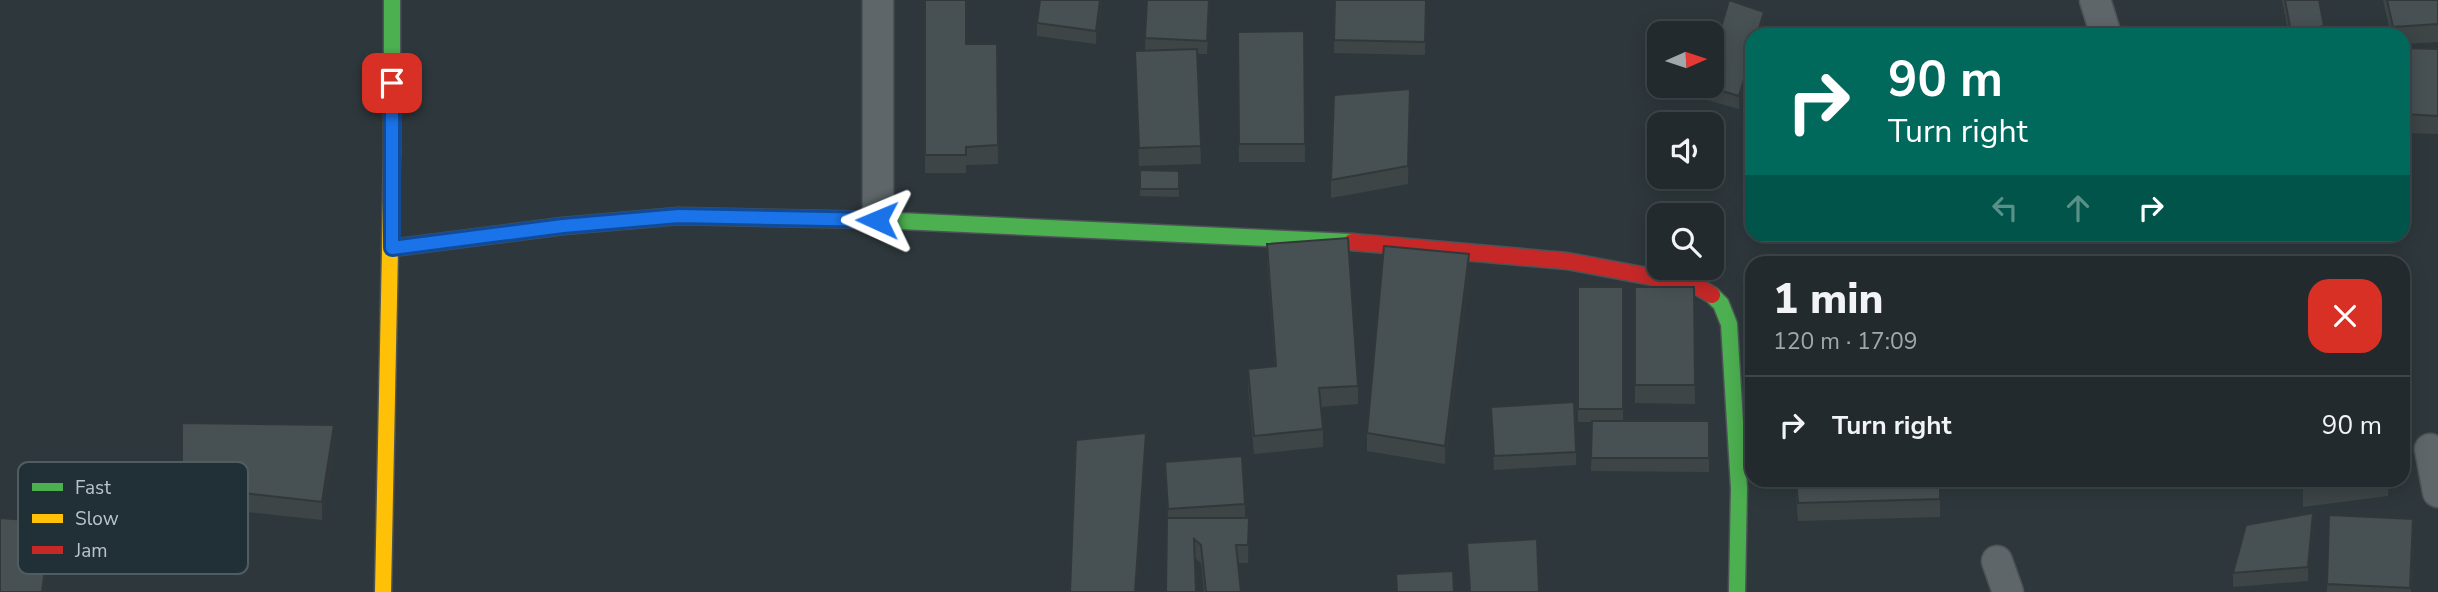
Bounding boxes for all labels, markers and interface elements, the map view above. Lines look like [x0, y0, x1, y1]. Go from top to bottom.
north arrow [1647, 21, 1724, 98]
map controls [1647, 21, 1724, 280]
text: 90 m [1888, 46, 2003, 113]
pin [362, 53, 422, 113]
icon: right [1773, 56, 1864, 147]
icon: arrive [373, 64, 411, 102]
text: Turn right [1888, 110, 2028, 153]
button: sound [1647, 112, 1724, 189]
position arrow [840, 183, 914, 257]
icon: left [1986, 189, 2024, 227]
icon: ahead [2059, 189, 2097, 227]
icon: right [2132, 189, 2170, 227]
button: search [1647, 203, 1724, 280]
text: 1 min [1773, 271, 1883, 328]
button: close [2308, 279, 2382, 353]
text: 120 m · 17:09 [1773, 326, 1918, 357]
icon: right [1773, 406, 1811, 444]
text: Turn right [1832, 408, 1951, 443]
text: 90 m [2322, 408, 2382, 443]
legend [18, 462, 248, 574]
text: Fast [75, 475, 111, 501]
text: Slow [75, 506, 119, 532]
text: Jam [74, 538, 108, 564]

